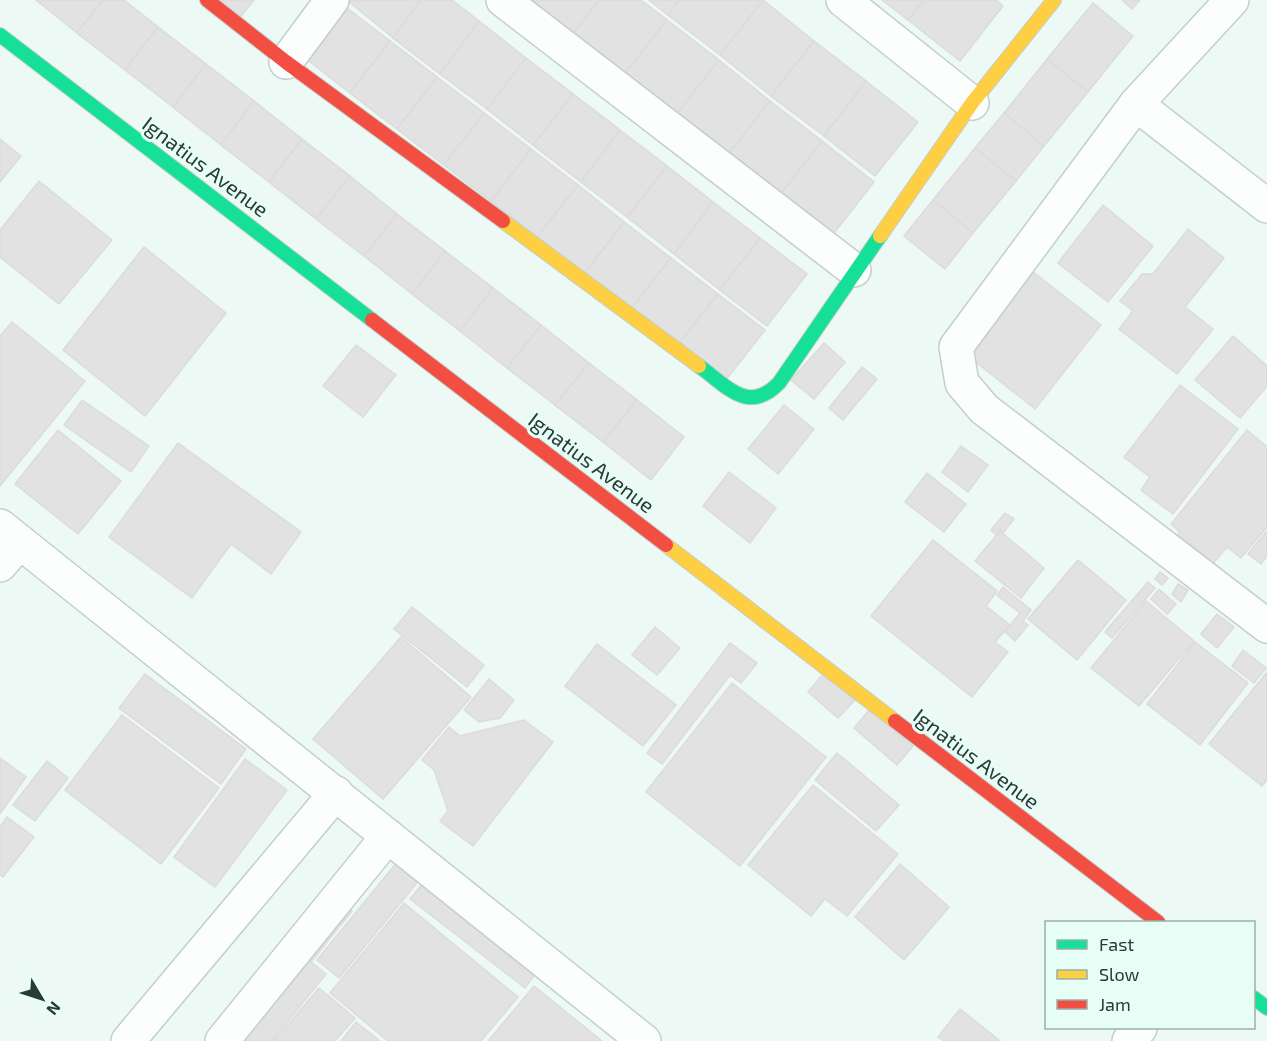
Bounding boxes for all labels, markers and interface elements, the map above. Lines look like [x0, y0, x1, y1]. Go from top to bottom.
street label: Ignatius Avenue [138, 110, 274, 222]
street label: Ignatius Avenue [524, 406, 660, 518]
street label: Ignatius Avenue [909, 702, 1045, 814]
legend [1045, 921, 1255, 1029]
text: Fast [1099, 933, 1134, 955]
text: Slow [1099, 963, 1140, 985]
north arrow [12, 969, 72, 1029]
text: Jam [1099, 993, 1131, 1015]
text: N [43, 998, 65, 1019]

